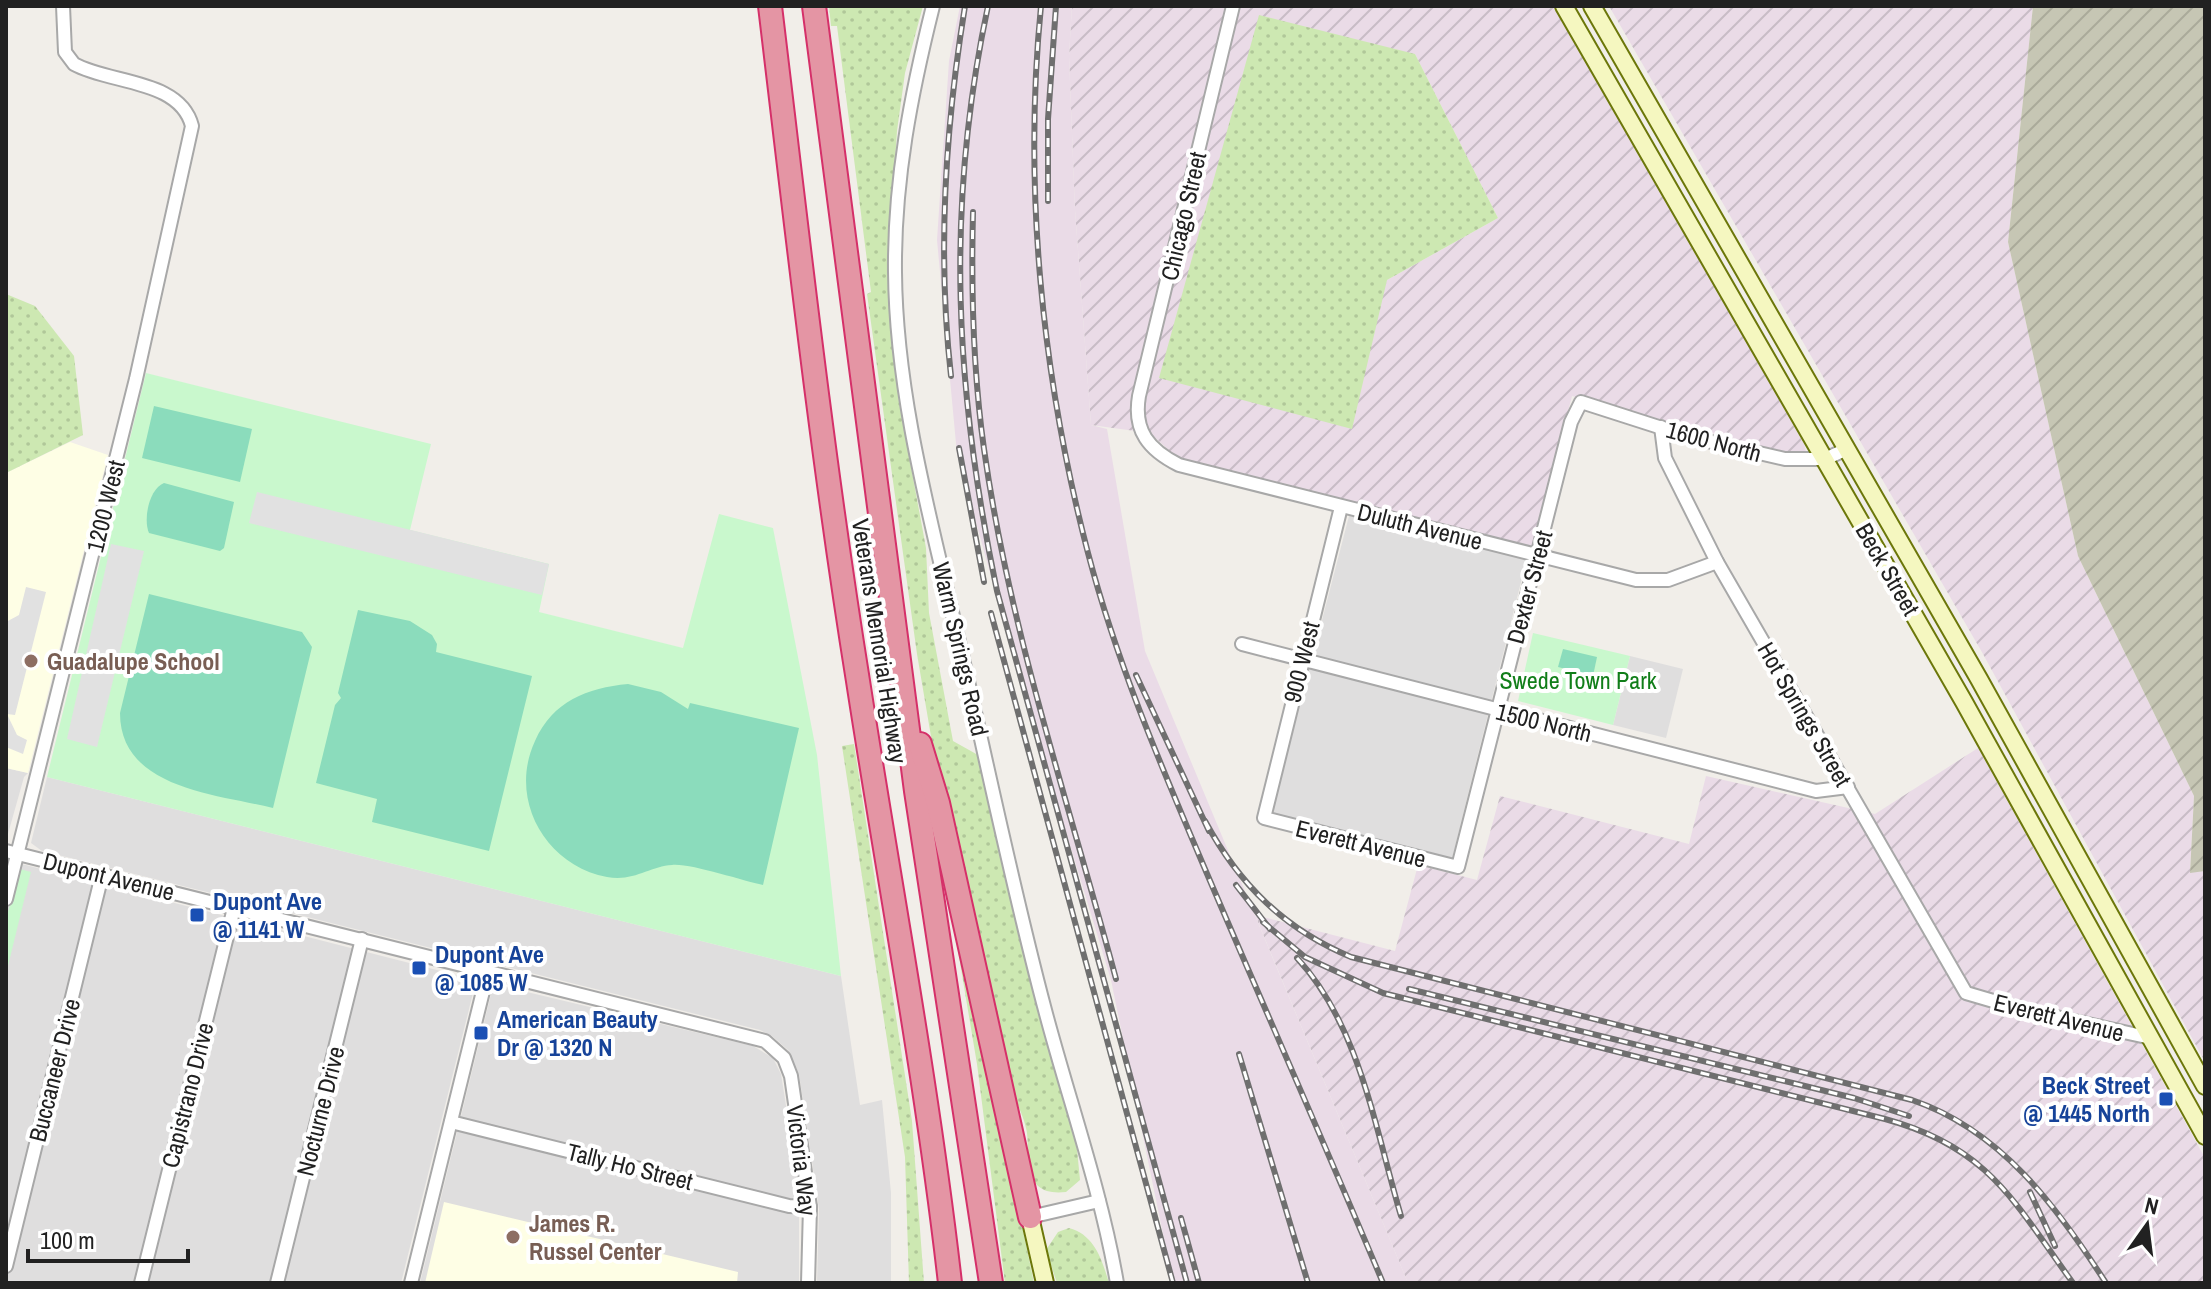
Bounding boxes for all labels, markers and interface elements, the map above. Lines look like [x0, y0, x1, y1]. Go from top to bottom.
street label: Chicago Street [1153, 148, 1213, 284]
street label: 1600 North [1663, 413, 1765, 469]
street label: 1200 West [78, 456, 132, 555]
street label: Duluth Avenue [1354, 495, 1486, 557]
street label: Veterans Memorial Highway [845, 516, 915, 766]
street label: Beck Street [1849, 517, 1928, 622]
street label: Dexter Street [1499, 526, 1560, 647]
street label: Warm Springs Road [925, 559, 997, 739]
street label: 900 West [1275, 617, 1327, 706]
street label: Hot Springs Street [1751, 636, 1860, 793]
place label: Guadalupe School [47, 645, 220, 677]
marker: Guadalupe School [22, 652, 40, 670]
park label: Swede Town Park [1499, 664, 1657, 696]
street label: 1500 North [1493, 695, 1595, 749]
street label: Everett Avenue [1293, 811, 1429, 875]
street label: Dupont Avenue [40, 844, 178, 908]
place label: Dupont Ave @ 1141 W [213, 885, 322, 945]
marker: Dupont Ave @ 1141 W [188, 906, 206, 924]
place label: Dupont Ave @ 1085 W [435, 938, 544, 998]
marker: Dupont Ave @ 1085 W [410, 959, 428, 977]
street label: Everett Avenue [1991, 985, 2127, 1049]
street label: Buccaneer Drive [21, 995, 87, 1145]
place label: American Beauty Dr @ 1320 N [497, 1003, 658, 1063]
street label: Capistrano Drive [153, 1019, 221, 1171]
marker: American Beauty Dr @ 1320 N [472, 1024, 490, 1042]
street label: Nocturne Drive [288, 1043, 352, 1179]
place label: Beck Street @ 1445 North [2024, 1069, 2150, 1129]
marker: Beck Street @ 1445 North [2157, 1090, 2175, 1108]
street label: Victoria Way [779, 1103, 825, 1217]
street label: Tally Ho Street [564, 1135, 697, 1197]
north arrow [2107, 1185, 2187, 1265]
text: N [2142, 1189, 2162, 1222]
place label: James R. Russel Center [529, 1207, 662, 1267]
scale bar [28, 1213, 188, 1263]
text: 100 m [40, 1224, 95, 1256]
marker: James R. Russel Center [504, 1228, 522, 1246]

